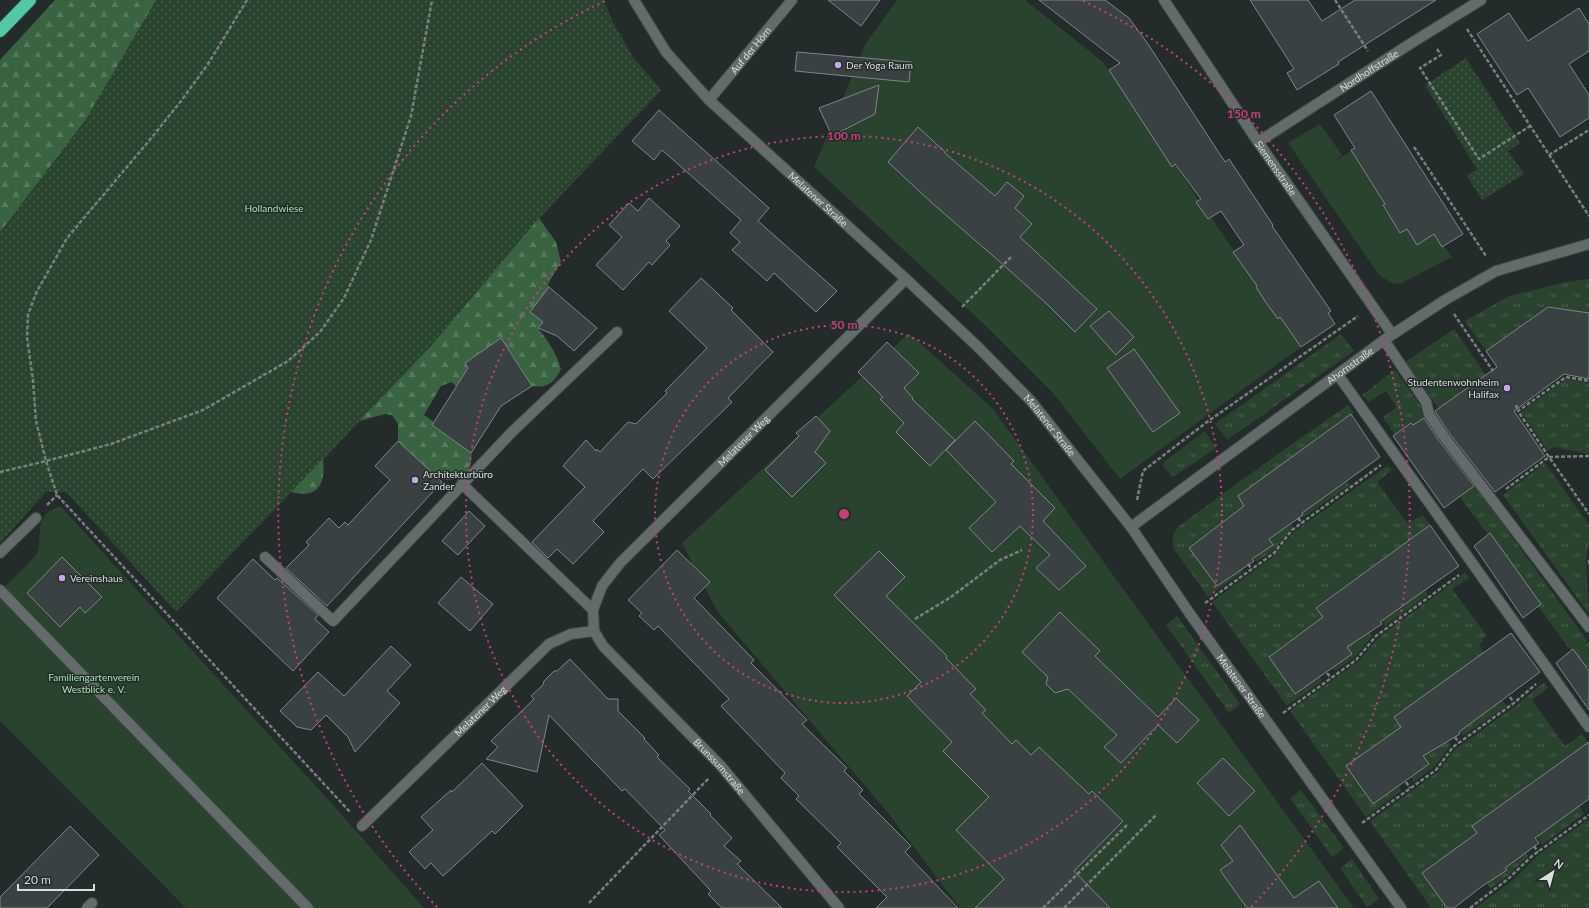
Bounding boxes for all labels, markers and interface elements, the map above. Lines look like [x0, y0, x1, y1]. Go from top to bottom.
street label: Auf der Hörn [728, 24, 773, 76]
street label: Nordhoffstraße [1337, 47, 1401, 94]
place label: Der Yoga Raum [846, 59, 913, 71]
marker: Der Yoga Raum [833, 60, 843, 70]
text: 150 m [1227, 106, 1261, 121]
text: 100 m [827, 128, 861, 143]
street label: Siemensstraße [1253, 138, 1299, 198]
street label: Melatener Straße [786, 169, 850, 229]
park label: Hollandwiese [244, 202, 304, 214]
text: 50 m [831, 317, 857, 332]
street label: Ahornstraße [1324, 344, 1375, 386]
place label: Studentenwohnheim Halifax [1408, 376, 1499, 400]
marker: Studentenwohnheim Halifax [1502, 383, 1512, 393]
street label: Melatener Straße [1022, 392, 1078, 458]
street label: Melatener Weg [715, 412, 772, 469]
place label: Architekturbüro Zander [423, 468, 493, 492]
marker: Architekturbüro Zander [410, 475, 420, 485]
centre of rings [837, 507, 851, 521]
place label: Vereinshaus [70, 572, 123, 584]
marker: Vereinshaus [57, 573, 67, 583]
street label: Melatener Straße [1215, 652, 1269, 720]
park label: Familiengartenverein Westblick e. V. [48, 671, 140, 695]
street label: Melatener Weg [452, 683, 509, 739]
street label: Brunssumstraße [691, 736, 748, 797]
north arrow [1533, 852, 1573, 892]
text: N [1552, 856, 1566, 871]
scale bar [18, 866, 94, 892]
text: 20 m [24, 872, 51, 887]

